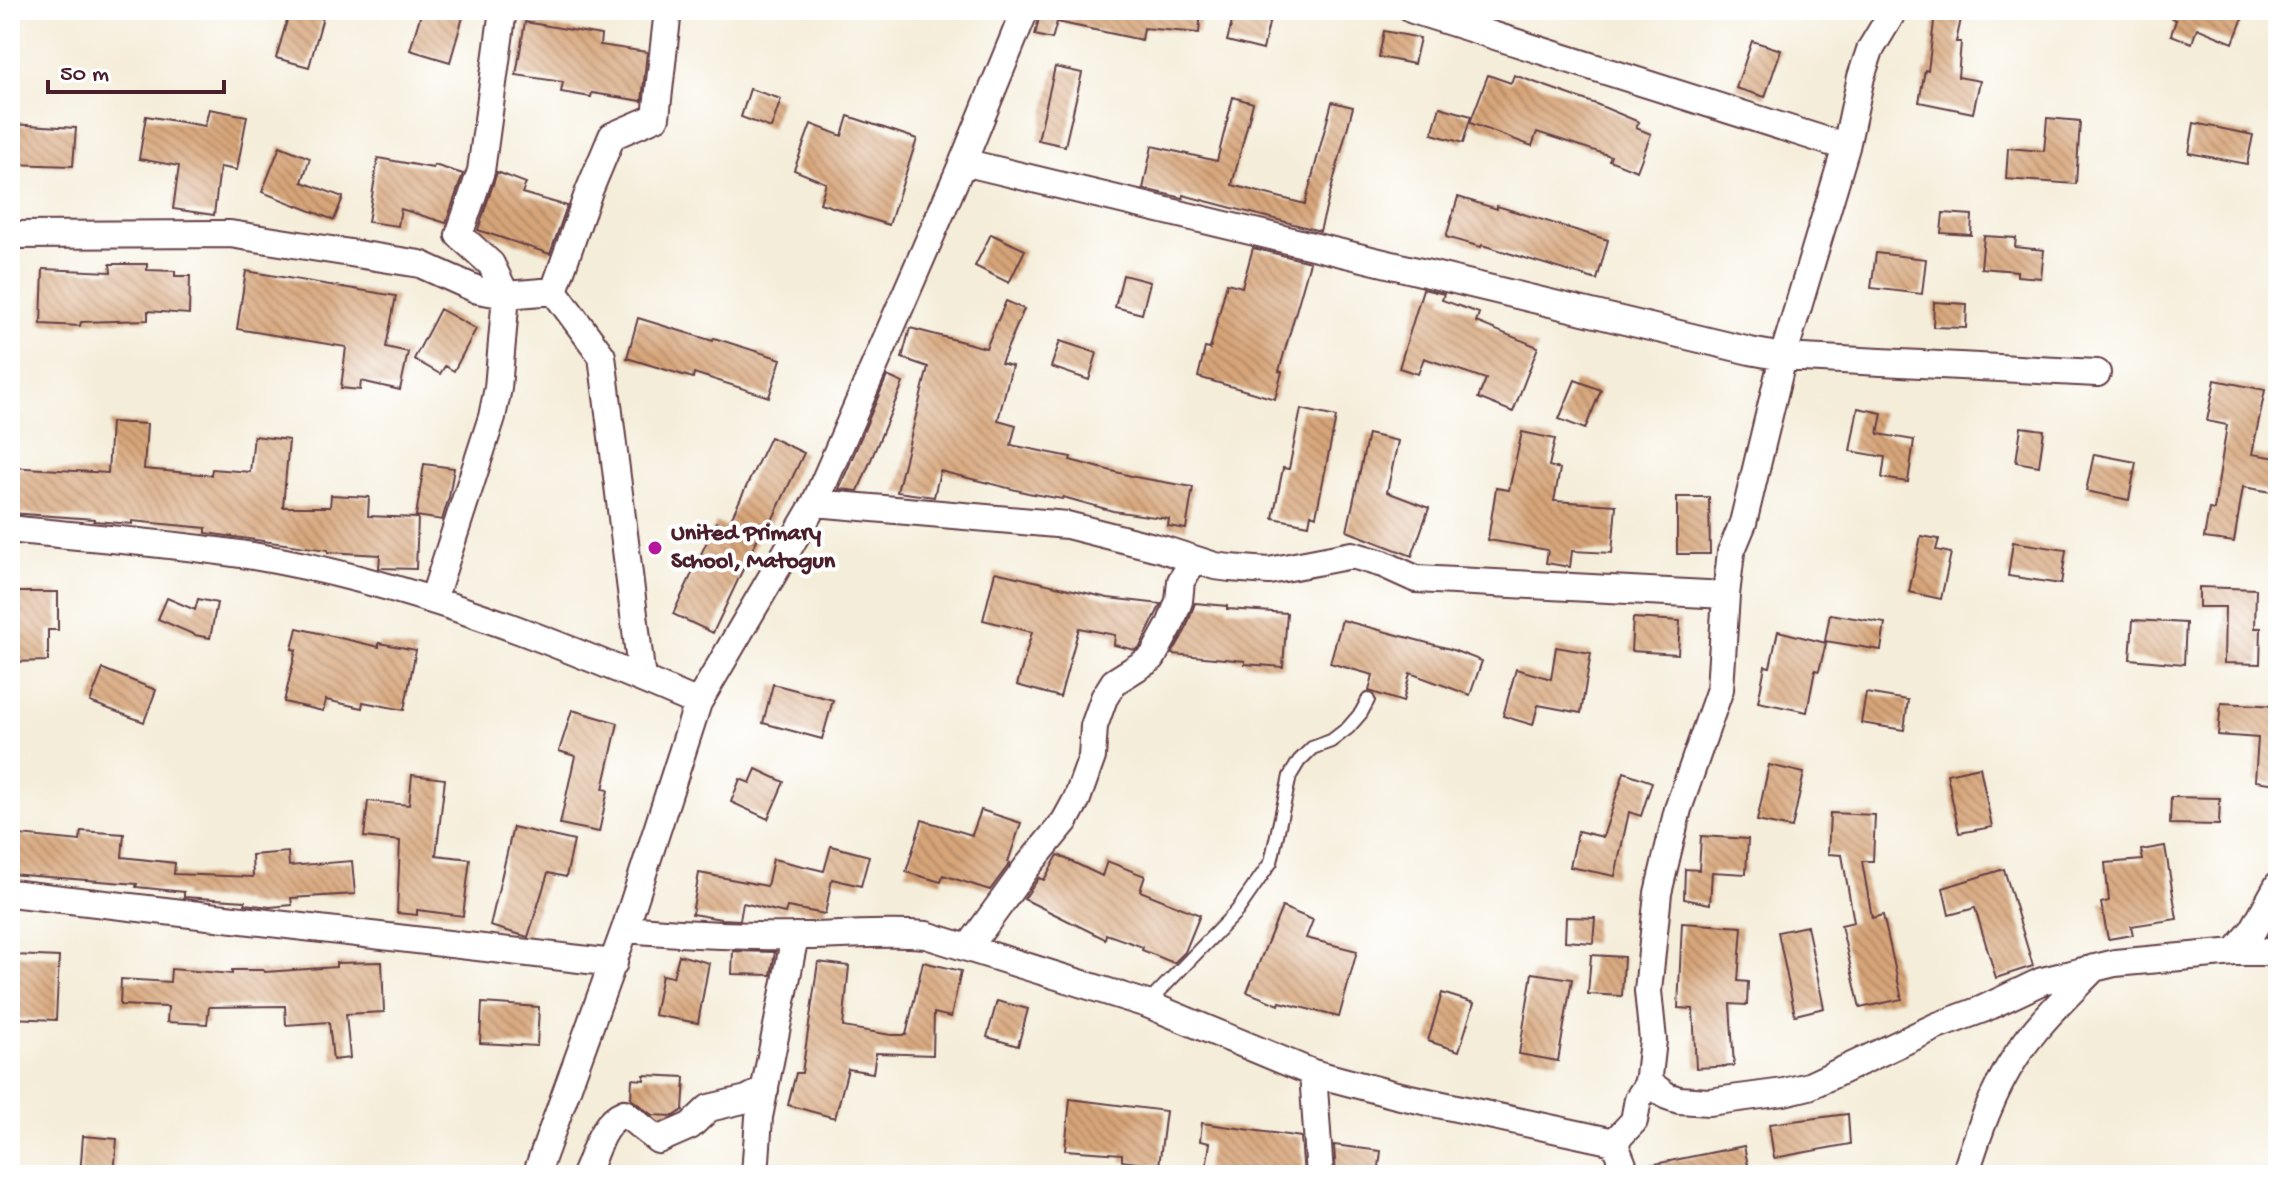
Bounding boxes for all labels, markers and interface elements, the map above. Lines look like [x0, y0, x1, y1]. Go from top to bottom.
scale bar [48, 44, 224, 94]
text: 50 m [60, 61, 109, 90]
place label: United Primary School, Matogun [671, 520, 836, 577]
marker: United Primary School, Matogun [646, 539, 664, 557]

